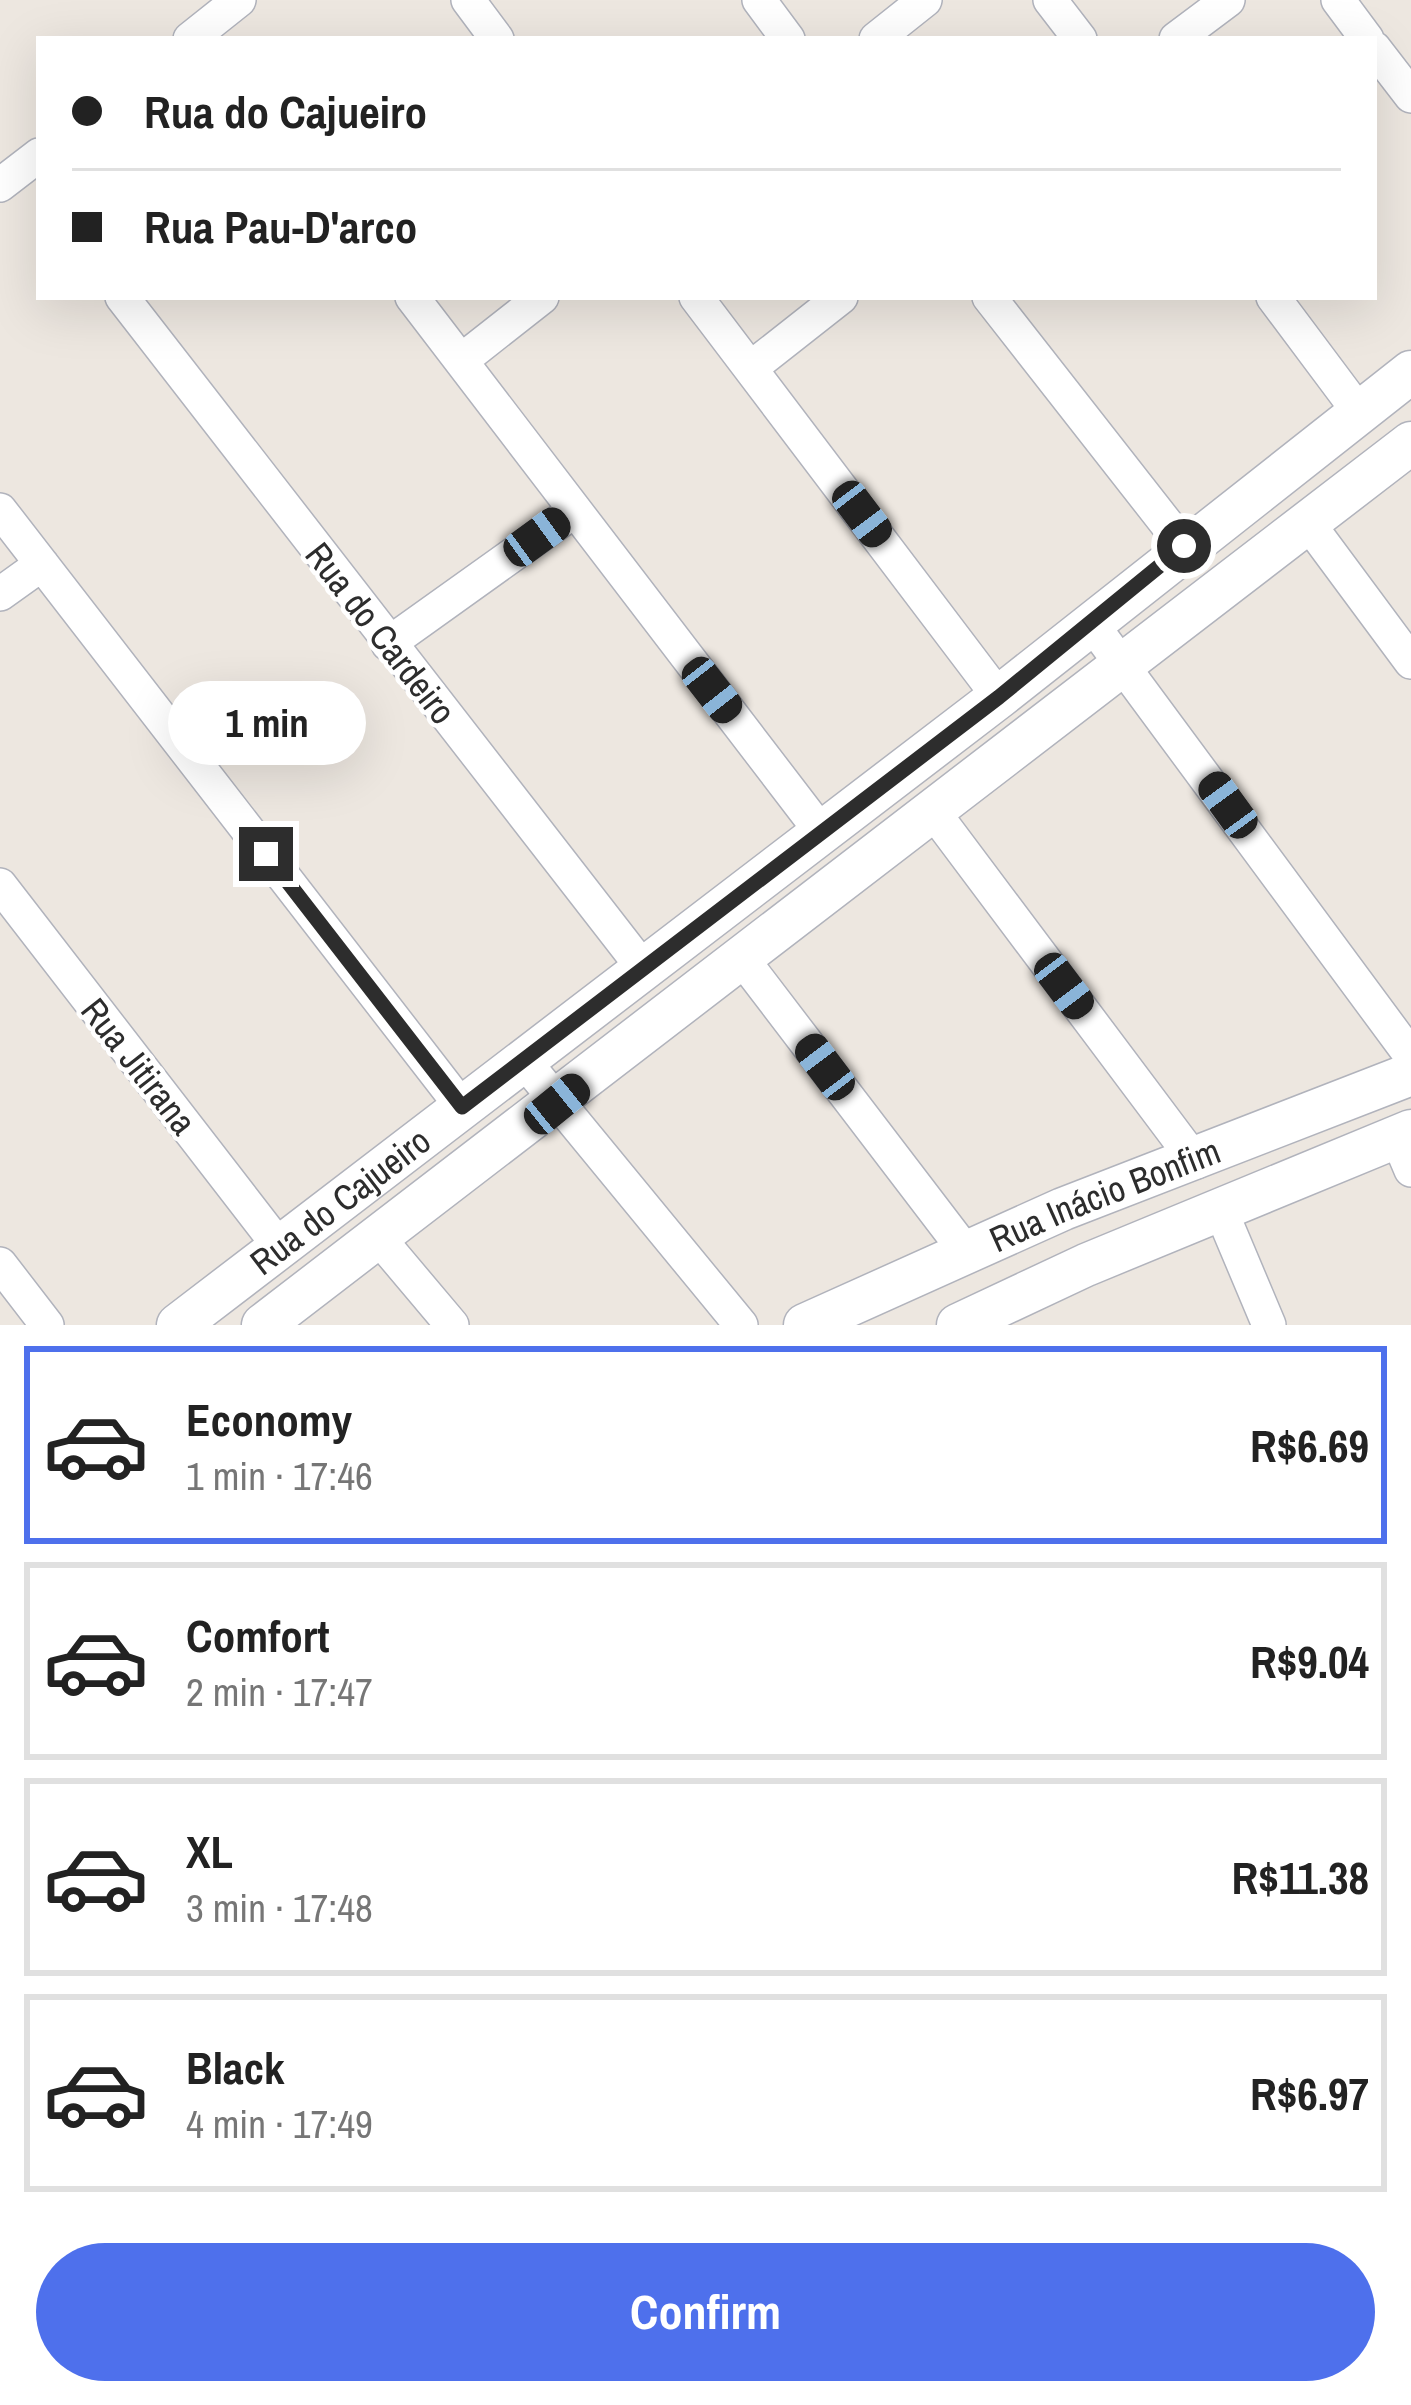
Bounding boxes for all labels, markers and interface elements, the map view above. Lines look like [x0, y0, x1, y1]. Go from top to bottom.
text: Rua do Cajueiro [144, 81, 427, 142]
text: Rua Pau-D'arco [144, 196, 417, 257]
car [826, 474, 898, 554]
car [497, 501, 577, 573]
route start [1157, 519, 1211, 573]
street label: Rua do Cardeiro [295, 532, 467, 734]
car [676, 651, 748, 729]
callout: 1 min [167, 680, 365, 764]
text: 1 min [225, 697, 309, 749]
car [1192, 765, 1264, 845]
route end [239, 827, 293, 881]
car [1028, 946, 1100, 1026]
street label: Rua Jitirana [71, 988, 207, 1144]
car [789, 1027, 861, 1107]
car [518, 1067, 596, 1141]
street label: Rua do Cajueiro [240, 1117, 440, 1285]
street label: Rua Inácio Bonfim [982, 1126, 1227, 1263]
text: Economy [186, 1389, 352, 1450]
icon: car [42, 1391, 150, 1499]
text: R$6.69 [1250, 1415, 1369, 1476]
text: 1 min · 17:46 [186, 1450, 373, 1502]
text: Comfort [186, 1605, 329, 1666]
icon: car [42, 1607, 150, 1715]
text: R$9.04 [1250, 1631, 1369, 1692]
text: 2 min · 17:47 [186, 1666, 373, 1718]
text: XL [186, 1821, 233, 1882]
icon: car [42, 1823, 150, 1931]
text: R$11.38 [1232, 1847, 1369, 1908]
text: 3 min · 17:48 [186, 1882, 373, 1934]
text: Black [186, 2037, 284, 2098]
icon: car [42, 2039, 150, 2147]
text: R$6.97 [1250, 2063, 1369, 2124]
text: 4 min · 17:49 [186, 2098, 373, 2150]
button: Confirm [36, 2243, 1375, 2381]

